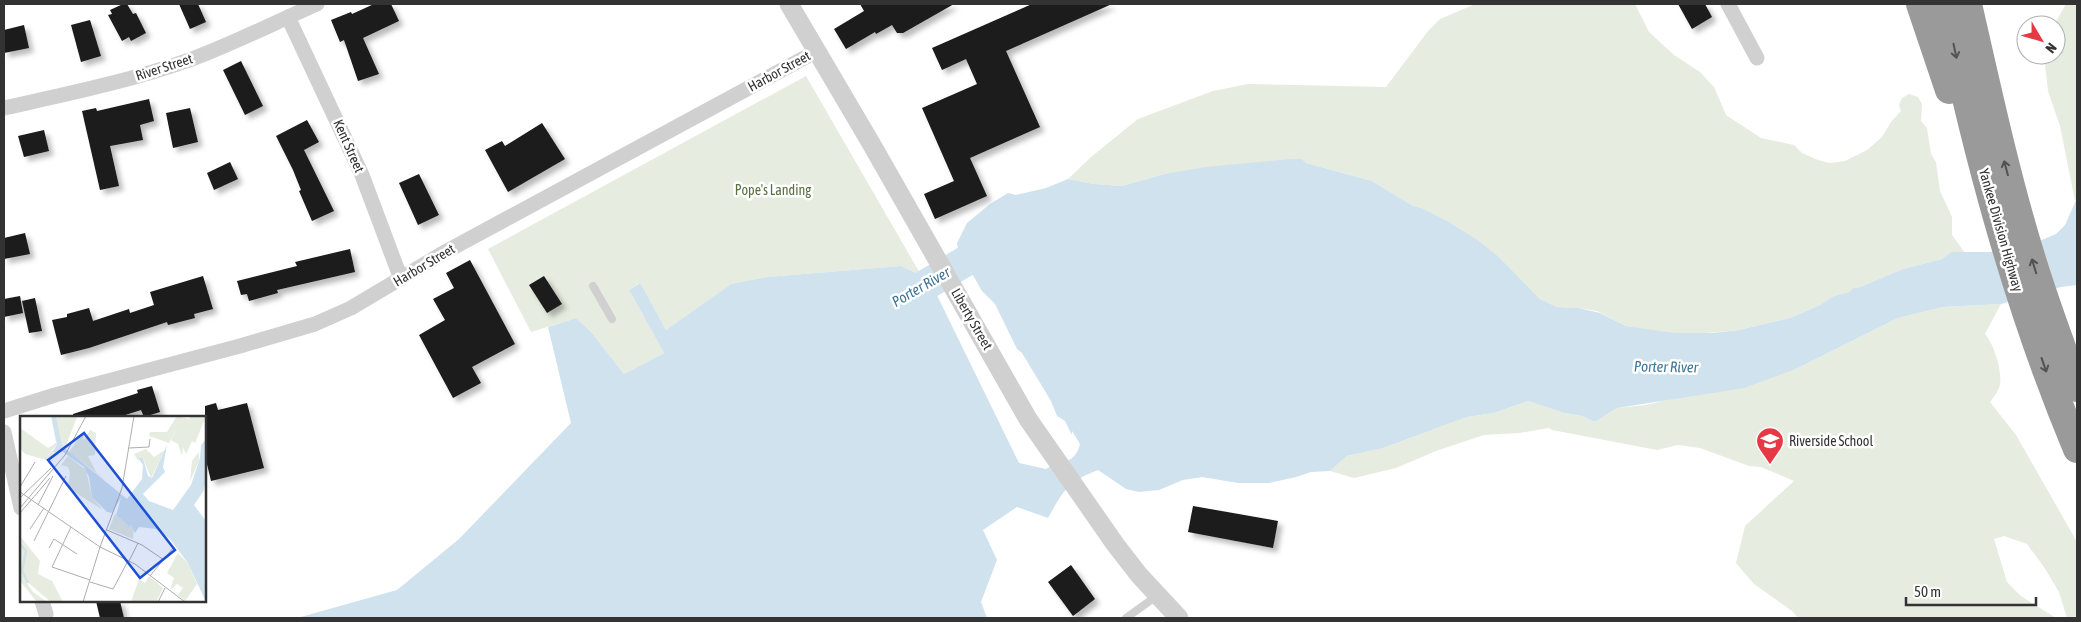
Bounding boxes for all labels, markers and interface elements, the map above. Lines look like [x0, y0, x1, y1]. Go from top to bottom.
north arrow [2016, 15, 2066, 65]
text: N [2042, 40, 2060, 56]
one-way arrow [1951, 43, 1960, 59]
street label: Harbor Street [745, 47, 813, 95]
street label: River Street [133, 50, 195, 84]
street label: Kent Street [330, 117, 368, 175]
one-way arrow [2001, 160, 2010, 176]
street label: Yankee Division Highway [1976, 167, 2026, 294]
park label: Pope's Landing [735, 182, 811, 198]
street label: Harbor Street [390, 240, 458, 290]
one-way arrow [2028, 258, 2038, 274]
water label: Porter River [889, 263, 953, 310]
street label: Liberty Street [948, 286, 996, 352]
water label: Porter River [1634, 357, 1699, 376]
one-way arrow [2040, 357, 2049, 373]
inset map [20, 416, 206, 602]
school or university icon: Riverside School [1755, 426, 1785, 465]
place label: Riverside School [1789, 433, 1873, 449]
scale bar [1906, 574, 2036, 606]
text: 50 m [1914, 583, 1941, 600]

